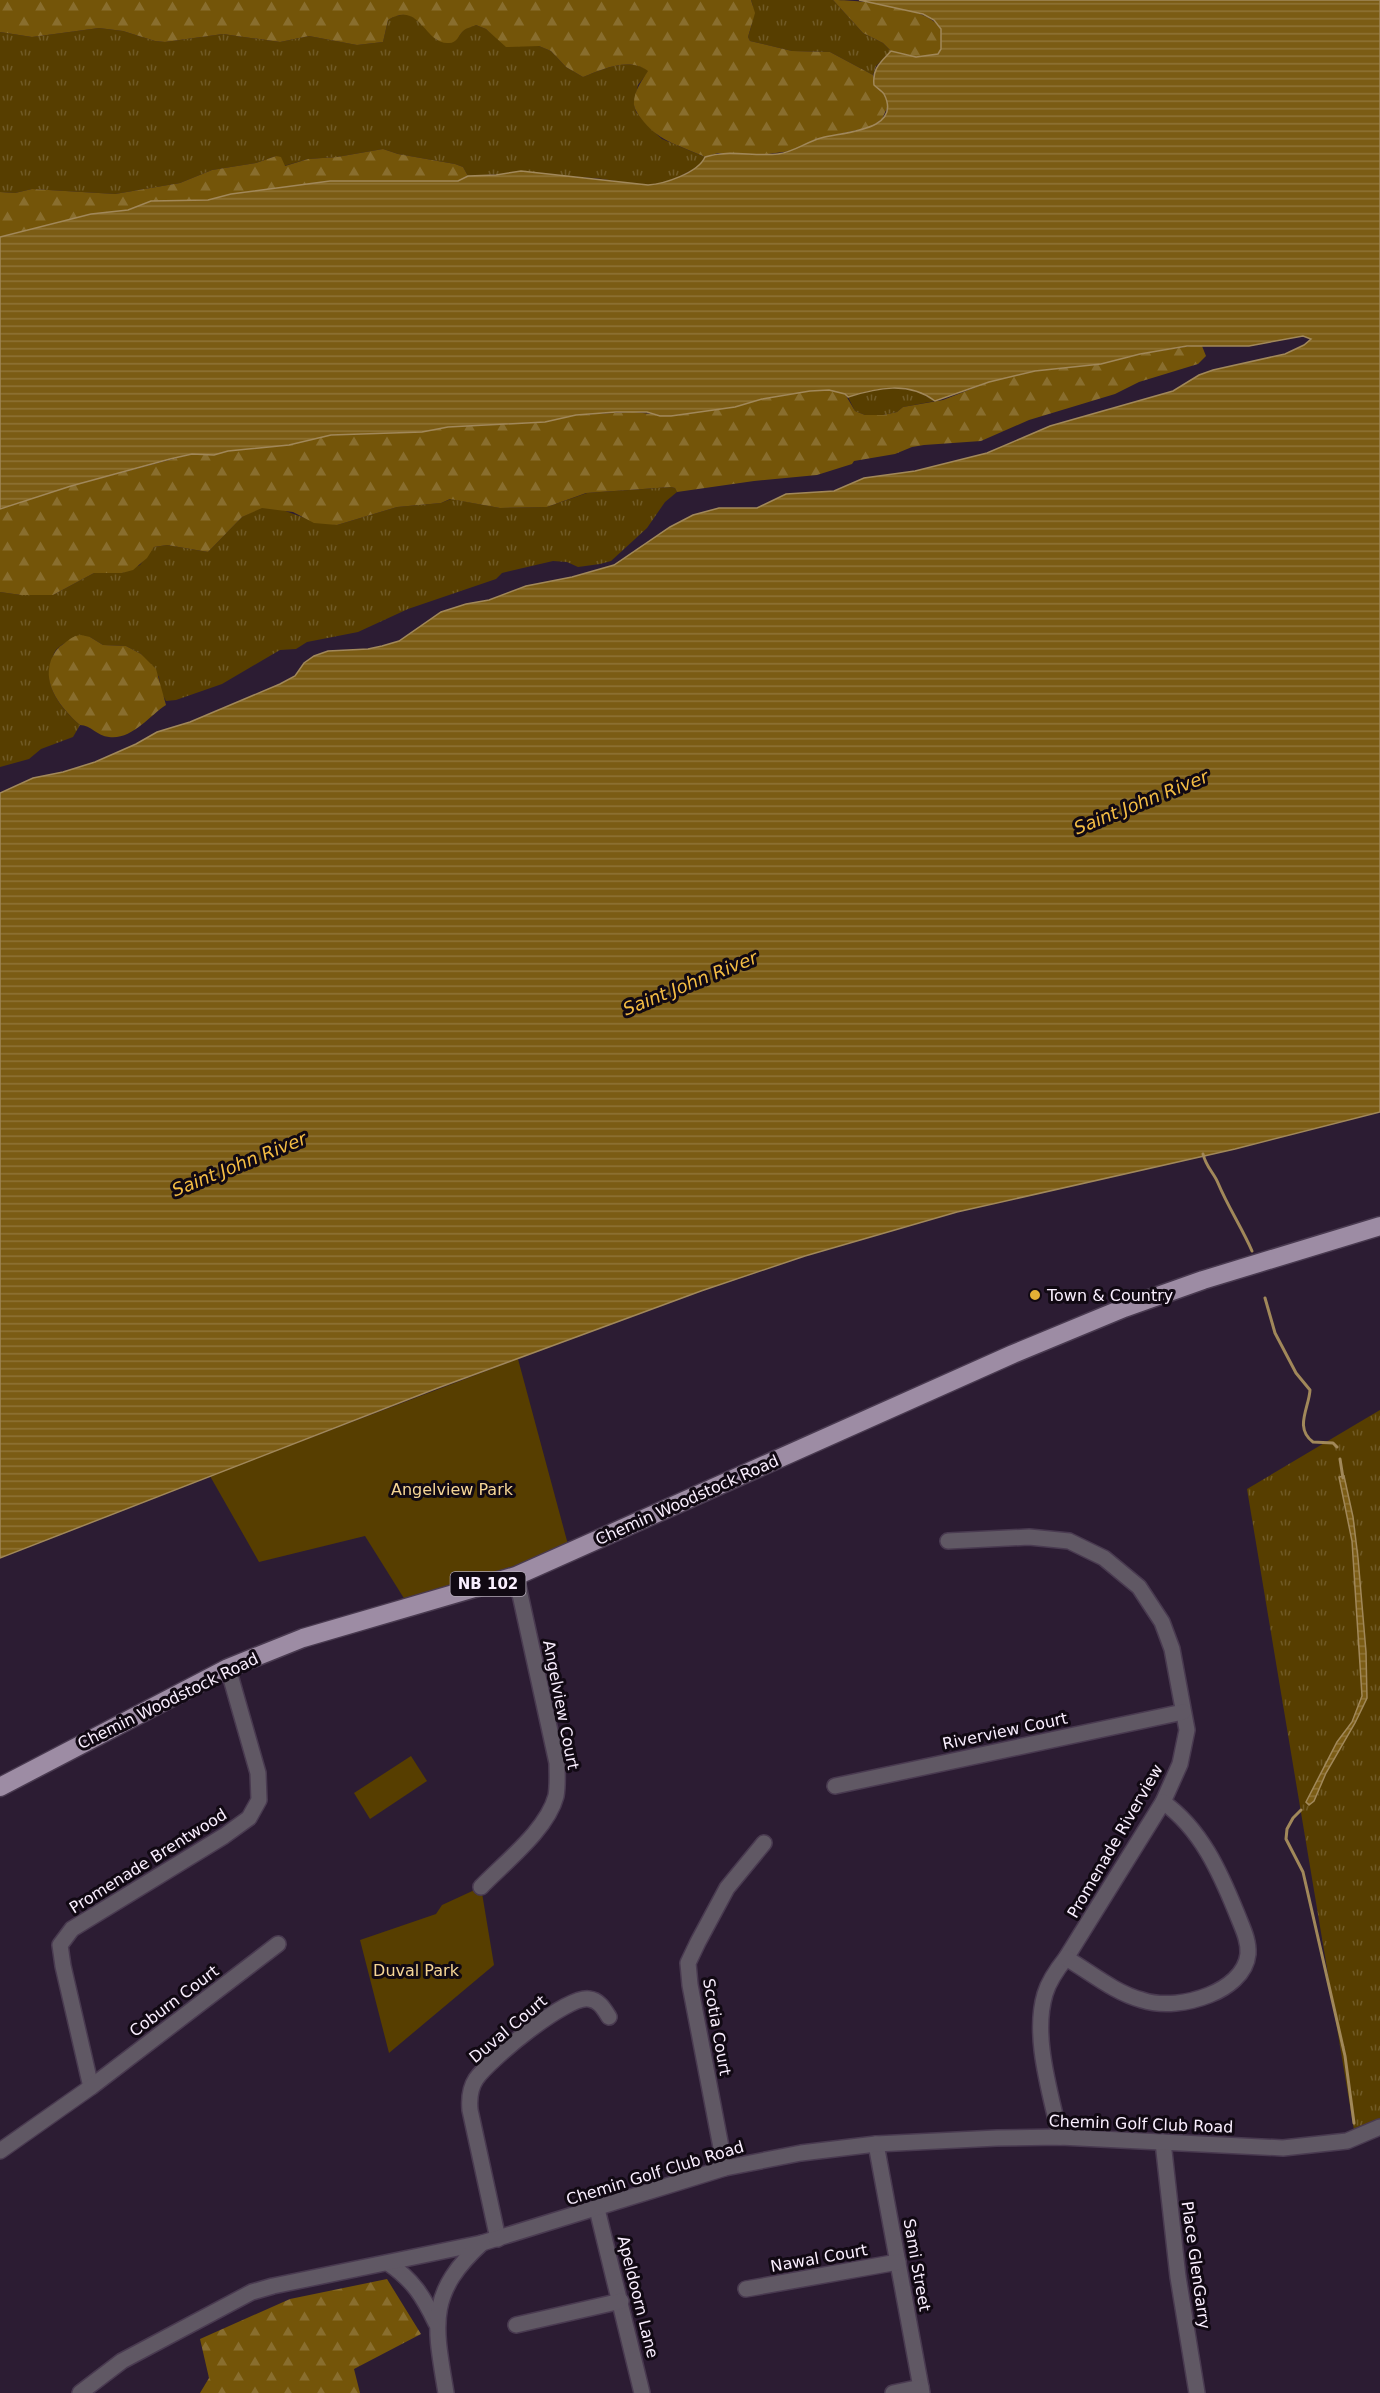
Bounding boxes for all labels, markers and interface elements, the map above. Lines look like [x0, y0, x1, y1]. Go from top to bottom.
water label: Saint John River [1071, 765, 1213, 839]
water label: Saint John River [620, 946, 762, 1020]
water label: Saint John River [169, 1127, 311, 1201]
place label: Town & Country [1046, 1286, 1173, 1305]
marker: Town & Country [1028, 1288, 1042, 1302]
street label: Chemin Woodstock Road [592, 1451, 782, 1549]
park label: Angelview Park [391, 1480, 514, 1499]
road number: NB 102 [450, 1572, 526, 1596]
street label: Angelview Court [539, 1639, 583, 1771]
street label: Chemin Woodstock Road [75, 1649, 261, 1753]
street label: Riverview Court [941, 1708, 1069, 1754]
street label: Promenade Riverview [1063, 1761, 1167, 1921]
street label: Promenade Brentwood [66, 1805, 230, 1917]
street label: Coburn Court [126, 1961, 222, 2041]
park label: Duval Park [373, 1961, 460, 1980]
street label: Scotia Court [699, 1977, 735, 2077]
street label: Duval Court [465, 1991, 551, 2067]
street label: Chemin Golf Club Road [1048, 2111, 1234, 2137]
street label: Chemin Golf Club Road [564, 2137, 746, 2209]
street label: Place GlenGarry [1178, 2200, 1214, 2330]
street label: Sami Street [900, 2217, 934, 2313]
street label: Apeldoorn Lane [614, 2234, 662, 2360]
street label: Nawal Court [769, 2240, 869, 2276]

